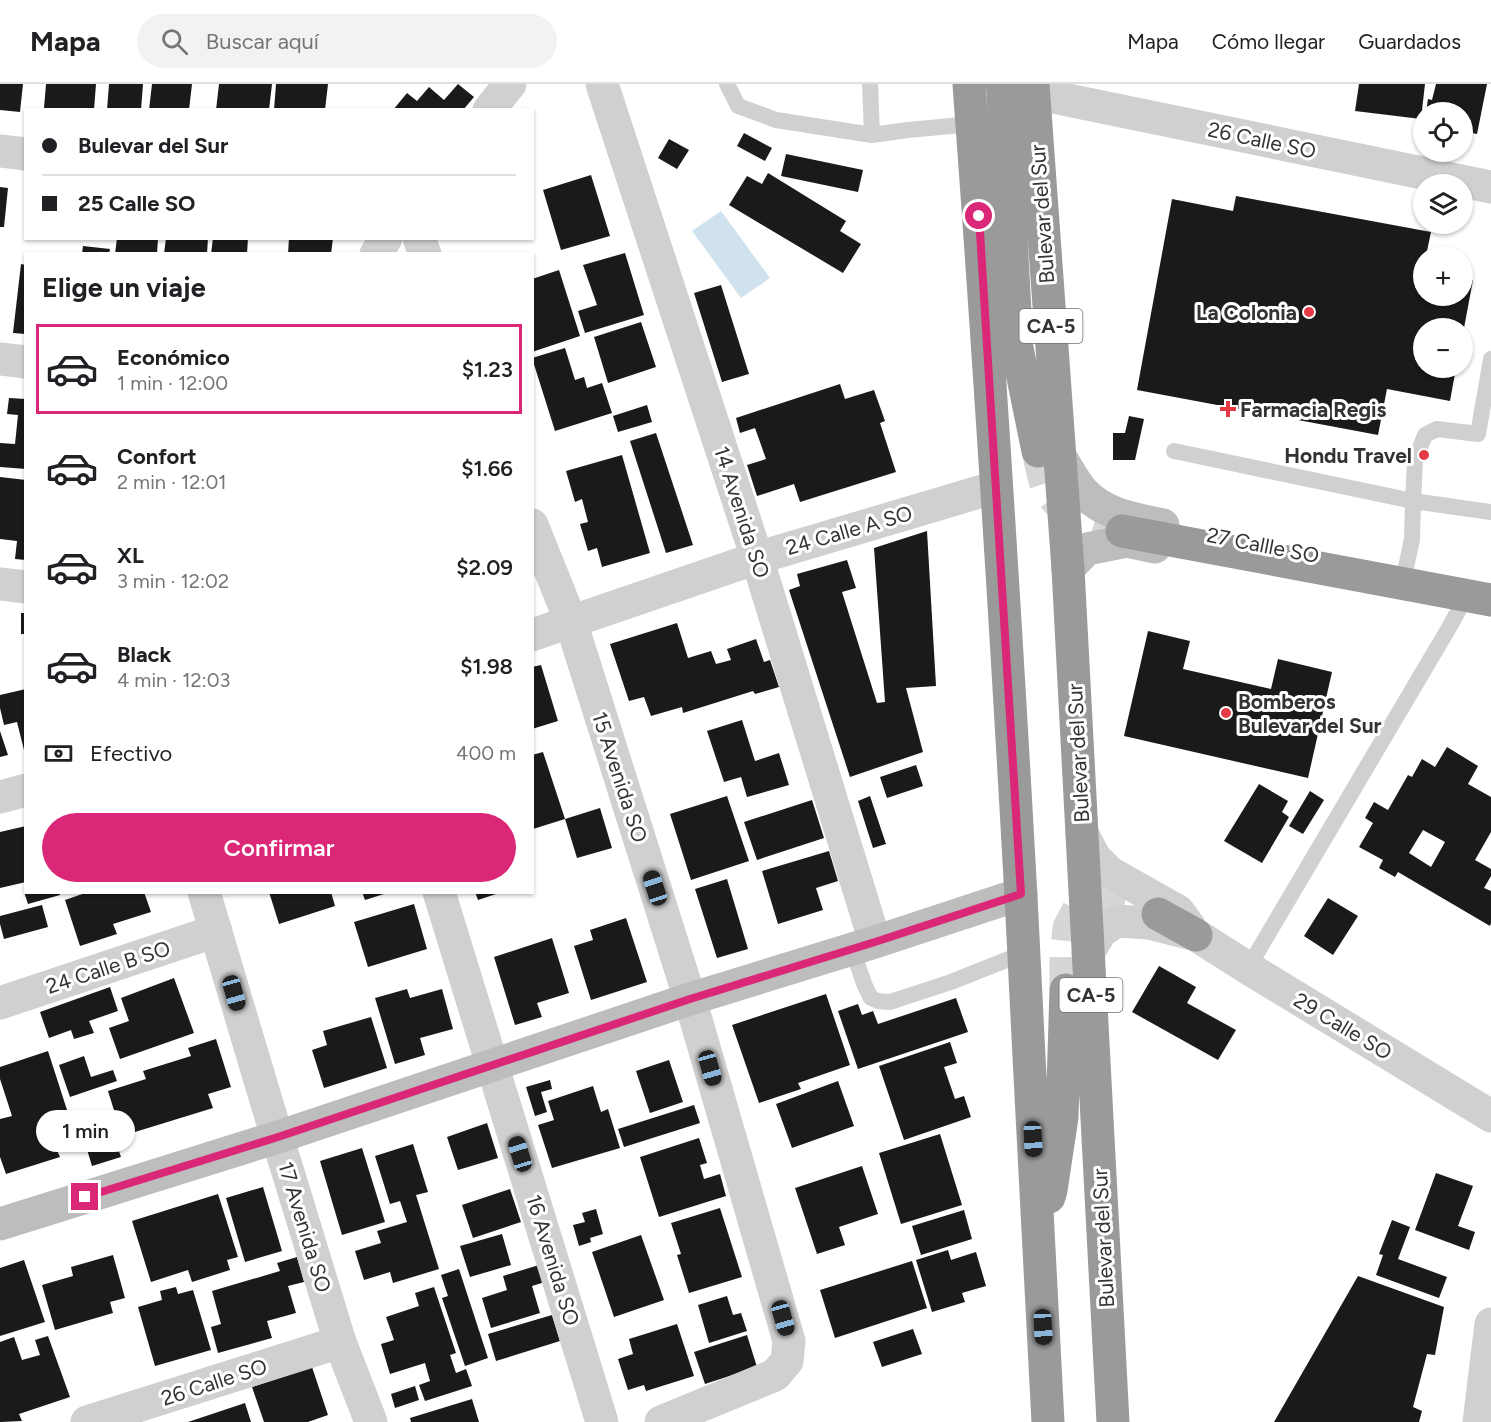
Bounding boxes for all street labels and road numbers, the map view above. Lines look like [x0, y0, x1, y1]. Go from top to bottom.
street label: 26 Calle SO [1206, 116, 1318, 164]
street label: Bulevar del Sur [1025, 144, 1059, 284]
road number: CA-5 [1020, 309, 1082, 343]
street label: 14 Avenida SO [709, 443, 775, 581]
street label: 24 Calle A SO [783, 500, 915, 560]
street label: 27 Callle SO [1205, 522, 1321, 568]
street label: Bulevar del Sur [1062, 683, 1094, 823]
street label: 15 Avenida SO [587, 708, 653, 846]
street label: 24 Calle B SO [43, 935, 173, 999]
road number: CA-5 [1060, 978, 1122, 1012]
street label: 29 Calle SO [1290, 987, 1396, 1065]
street label: 17 Avenida SO [273, 1159, 337, 1295]
street label: Bulevar del Sur [1087, 1168, 1119, 1308]
street label: 16 Avenida SO [521, 1191, 585, 1329]
street label: 26 Calle SO [158, 1353, 270, 1411]

